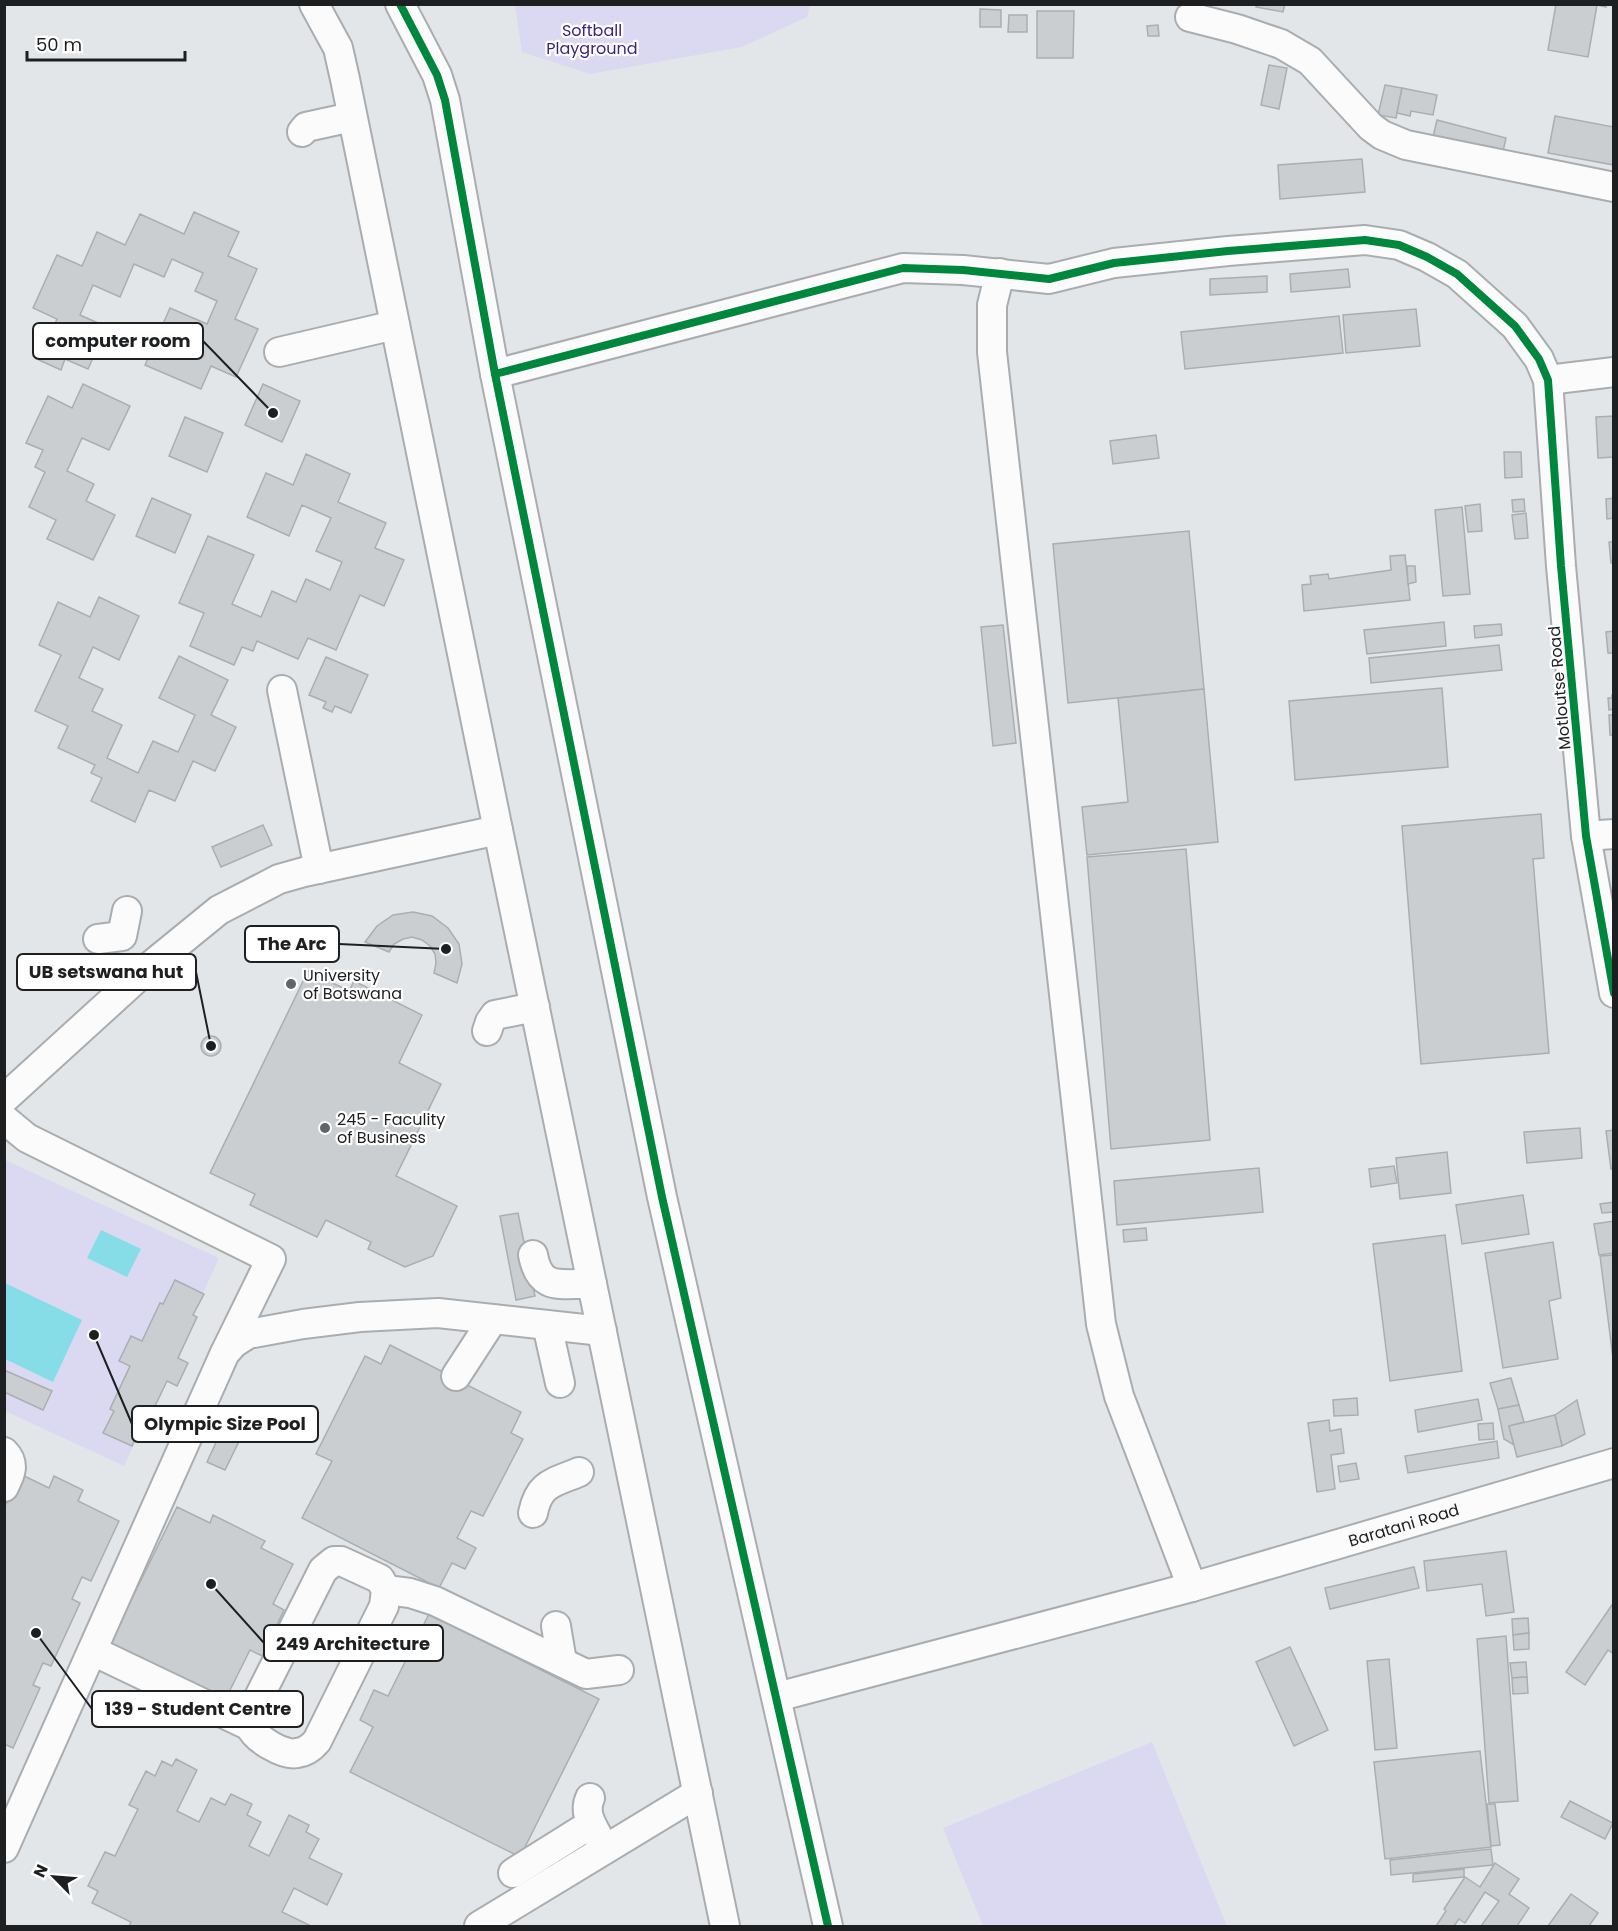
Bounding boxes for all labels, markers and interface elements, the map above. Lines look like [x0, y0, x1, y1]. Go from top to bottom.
park label: Softball Playground [546, 19, 638, 60]
scale bar [27, 24, 184, 62]
text: 50 m [36, 32, 82, 57]
callout: computer room [33, 323, 203, 359]
text: computer room [45, 328, 191, 353]
street label: Motloutse Road [1543, 625, 1576, 751]
callout: The Arc [245, 926, 339, 962]
text: The Arc [257, 931, 327, 956]
callout: UB setswana hut [17, 954, 196, 990]
text: UB setswana hut [29, 959, 183, 984]
place label: University of Botswana [303, 964, 402, 1005]
marker: University of Botswana [284, 977, 298, 991]
place label: 245 - Faculity of Business [337, 1108, 445, 1149]
marker: 245 - Faculity of Business [318, 1121, 332, 1135]
callout: Olympic Size Pool [132, 1406, 318, 1442]
text: Olympic Size Pool [144, 1411, 306, 1436]
street label: Baratani Road [1346, 1498, 1462, 1552]
callout: 249 Architecture [264, 1625, 443, 1661]
text: 249 Architecture [276, 1631, 430, 1656]
callout: 139 - Student Centre [92, 1691, 303, 1727]
text: 139 - Student Centre [105, 1696, 291, 1721]
north arrow [24, 1847, 84, 1907]
text: N [28, 1861, 54, 1881]

